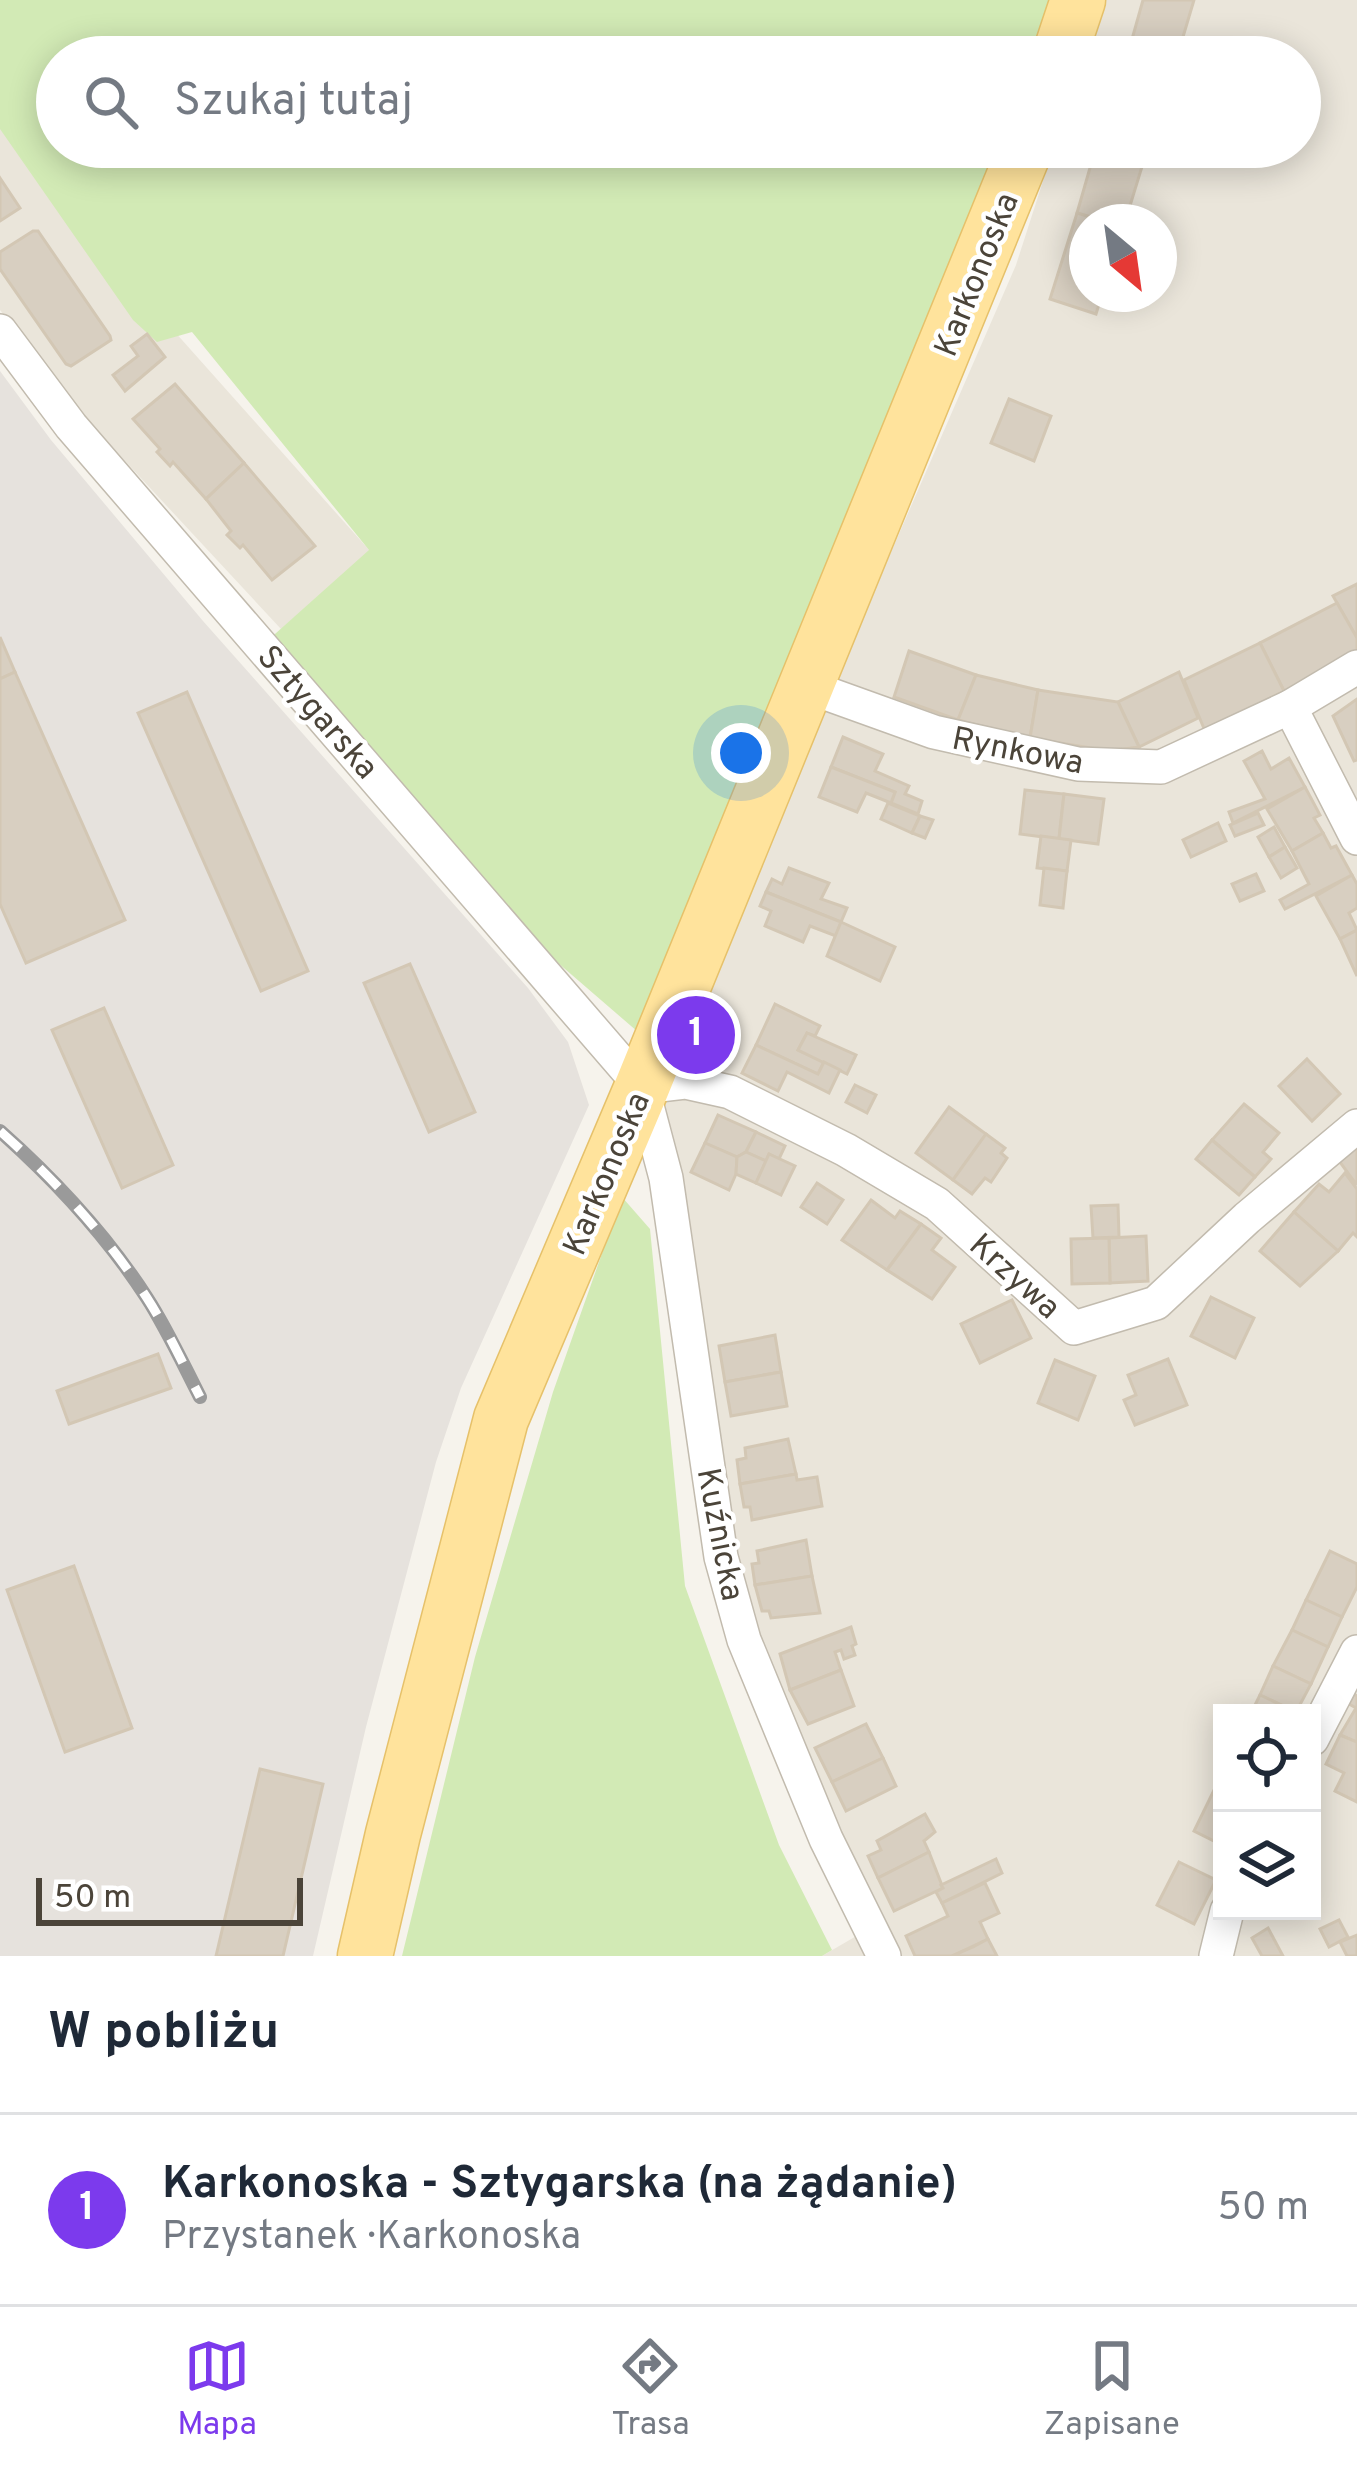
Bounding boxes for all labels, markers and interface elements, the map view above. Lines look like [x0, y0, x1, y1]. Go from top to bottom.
search box [36, 36, 1321, 168]
icon: search [78, 69, 144, 135]
text: Szukaj tutaj [174, 74, 413, 131]
street label: Karkonoska [927, 187, 1031, 364]
north arrow [1069, 204, 1177, 312]
street label: Sztygarska [246, 638, 386, 789]
street label: Rynkowa [948, 720, 1087, 786]
your location [711, 723, 771, 783]
pin: 1 [657, 990, 735, 1080]
street label: Karkonoska [556, 1087, 662, 1262]
street label: Krzywa [959, 1226, 1068, 1330]
street label: Kuźnicka [685, 1465, 752, 1605]
map controls [1213, 1704, 1321, 1920]
button: locate [1213, 1704, 1321, 1812]
button: layers [1213, 1812, 1321, 1920]
scale bar [36, 1872, 303, 1925]
text: 50 m [54, 1878, 131, 1920]
text: W pobliżu [48, 2002, 279, 2067]
text: Karkonoska - Sztygarska (na żądanie) [162, 2157, 957, 2214]
text: 1 [79, 2185, 95, 2234]
text: 50 m [1218, 2185, 1309, 2234]
text: Przystanek · Karkonoska [162, 2214, 581, 2263]
tab: Mapa [177, 2333, 257, 2447]
tab: Trasa [611, 2333, 690, 2447]
tab: Zapisane [1044, 2333, 1180, 2447]

